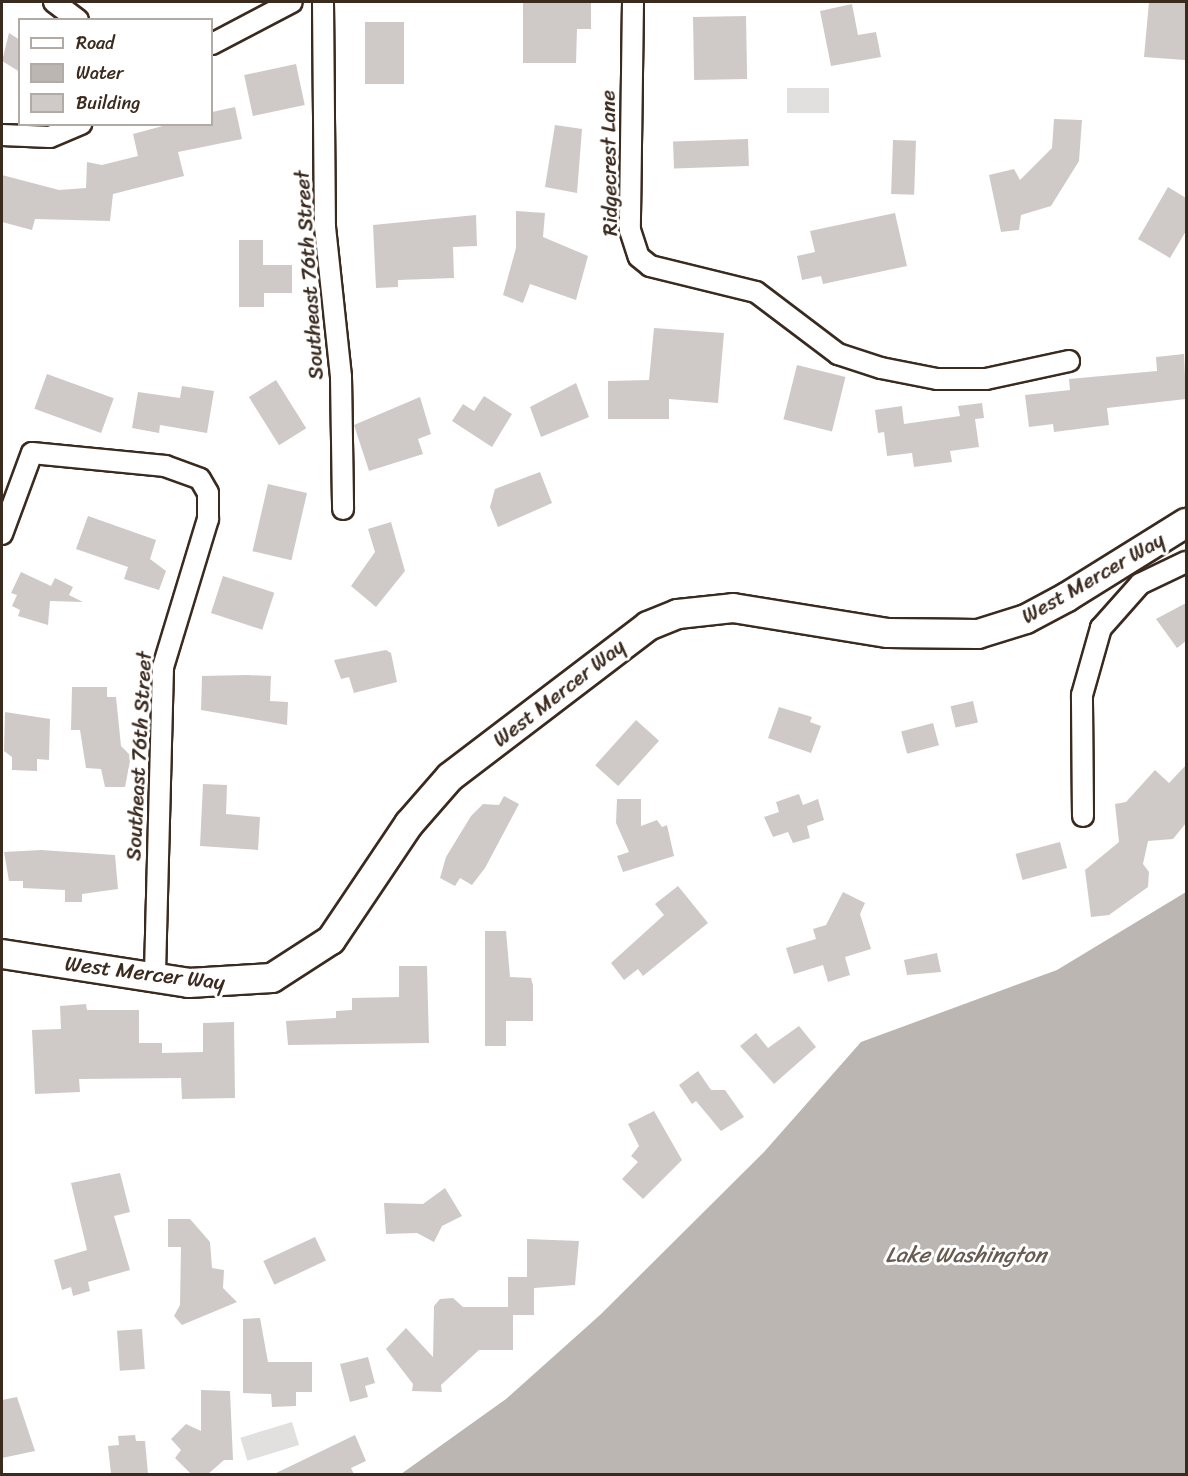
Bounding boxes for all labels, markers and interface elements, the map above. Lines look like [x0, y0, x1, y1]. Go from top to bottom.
legend [18, 18, 213, 126]
text: Road [76, 27, 115, 59]
text: Water [76, 57, 123, 89]
text: Building [76, 87, 140, 119]
street label: Ridgecrest Lane [595, 90, 623, 236]
street label: Southeast 76th Street [289, 169, 329, 381]
street label: West Mercer Way [1017, 527, 1169, 629]
street label: West Mercer Way [488, 634, 630, 752]
street label: Southeast 76th Street [121, 651, 157, 861]
street label: West Mercer Way [64, 951, 226, 995]
water label: Lake Washington [885, 1242, 1047, 1268]

